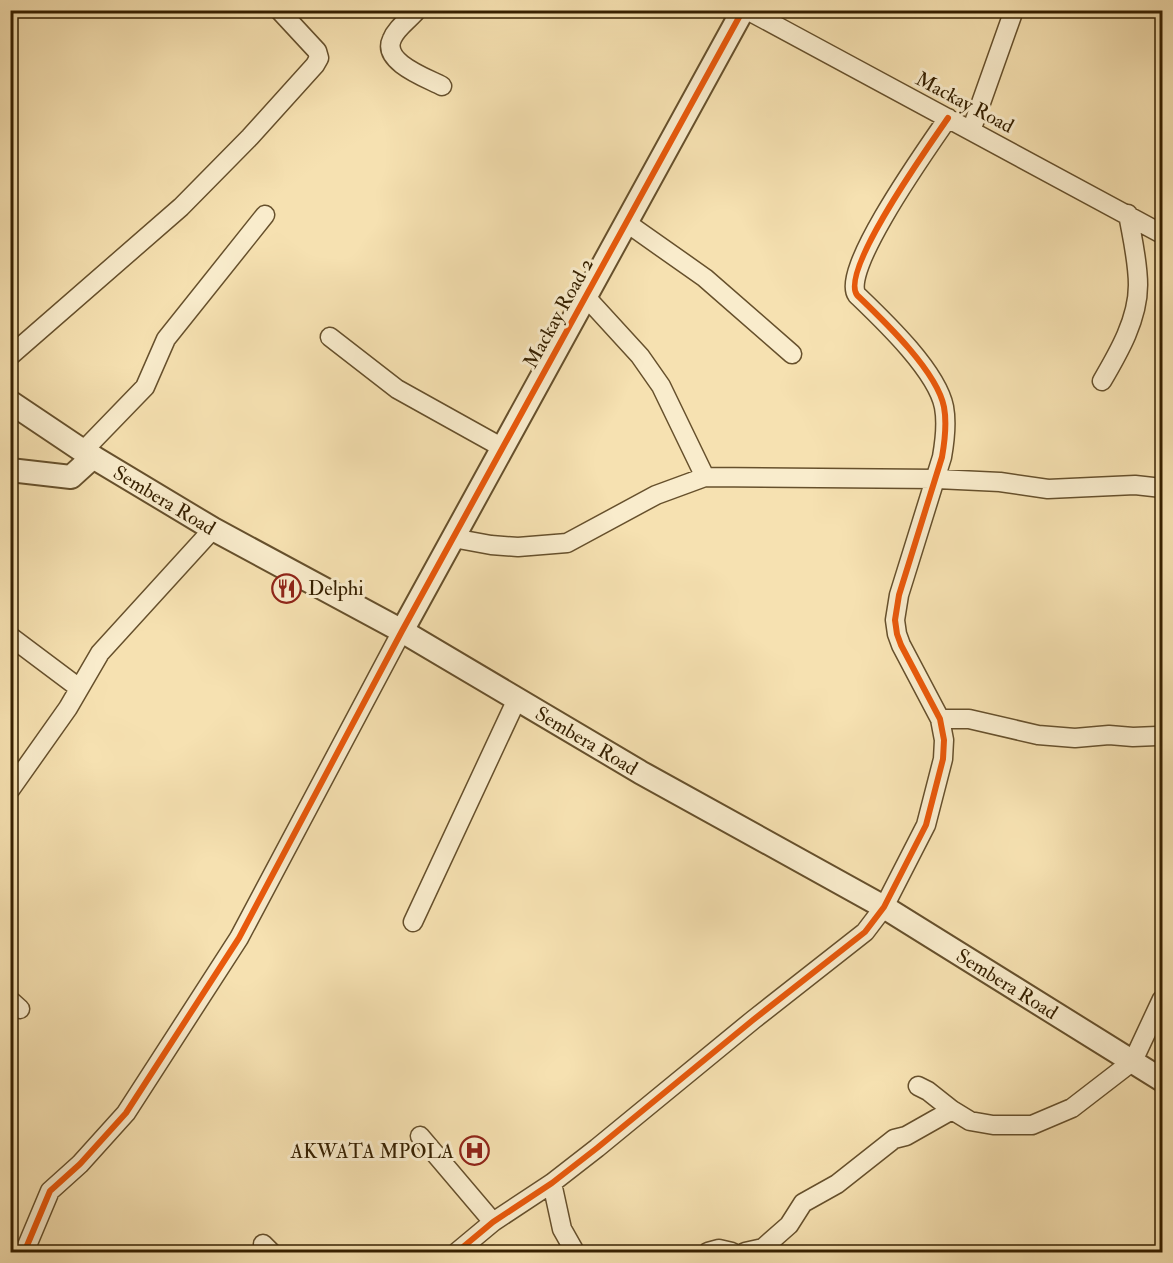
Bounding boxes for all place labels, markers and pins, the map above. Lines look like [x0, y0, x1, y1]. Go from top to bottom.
restaurant icon: Delphi [271, 572, 303, 604]
place label: Delphi [308, 576, 364, 602]
hospital icon: AKWATA MPOLA [459, 1135, 491, 1167]
place label: AKWATA MPOLA [289, 1139, 454, 1164]

